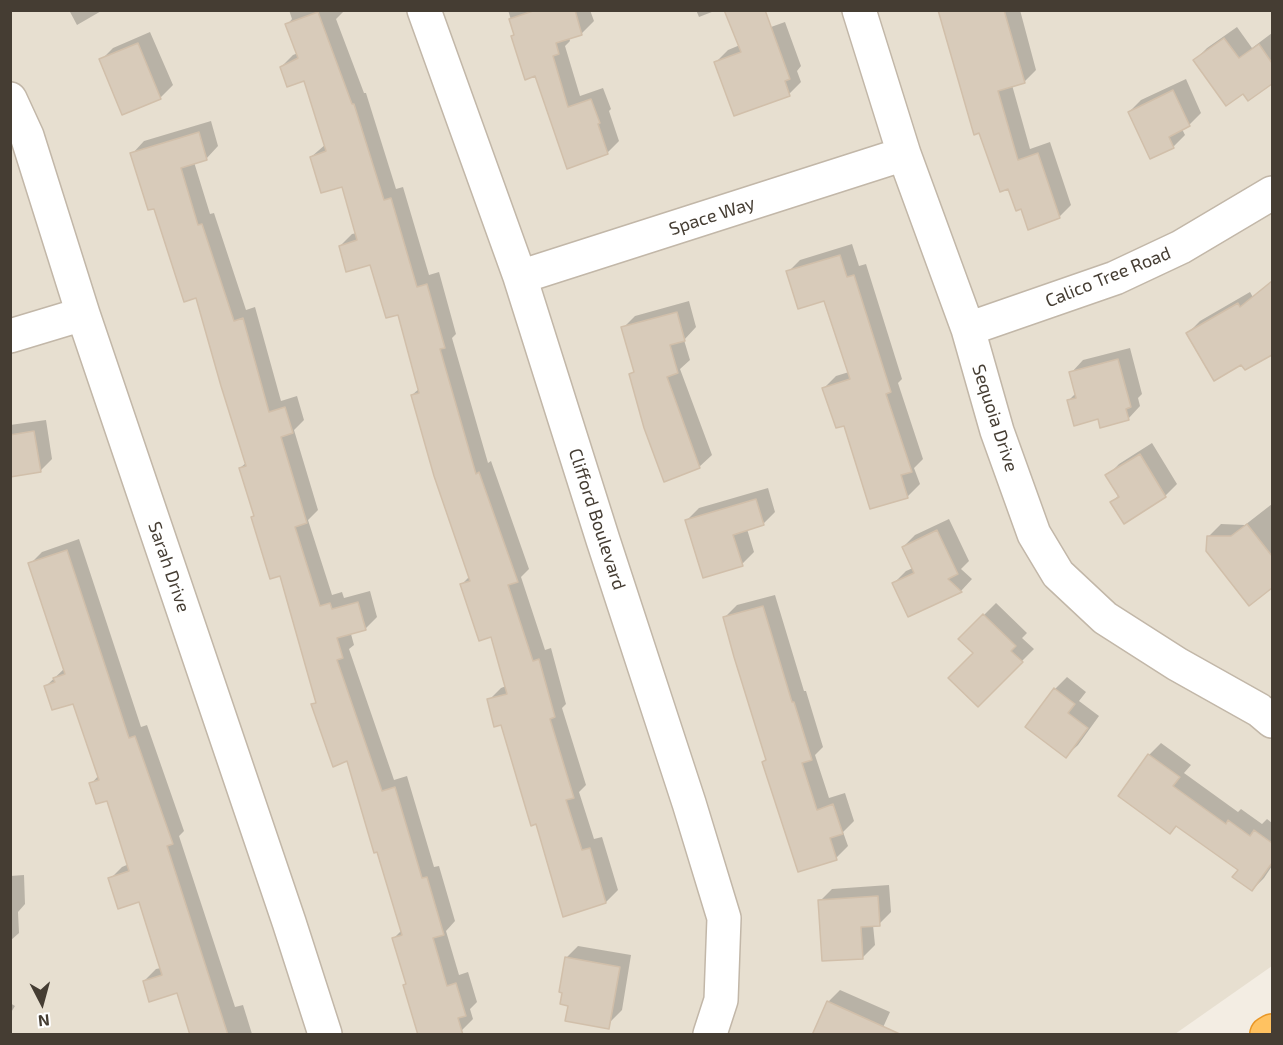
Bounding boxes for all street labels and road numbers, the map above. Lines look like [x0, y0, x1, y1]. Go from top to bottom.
street label: Space Way [666, 192, 758, 240]
street label: Calico Tree Road [1042, 242, 1174, 312]
street label: Sequoia Drive [967, 362, 1023, 474]
street label: Clifford Boulevard [564, 445, 630, 593]
street label: Sarah Drive [143, 519, 195, 615]

